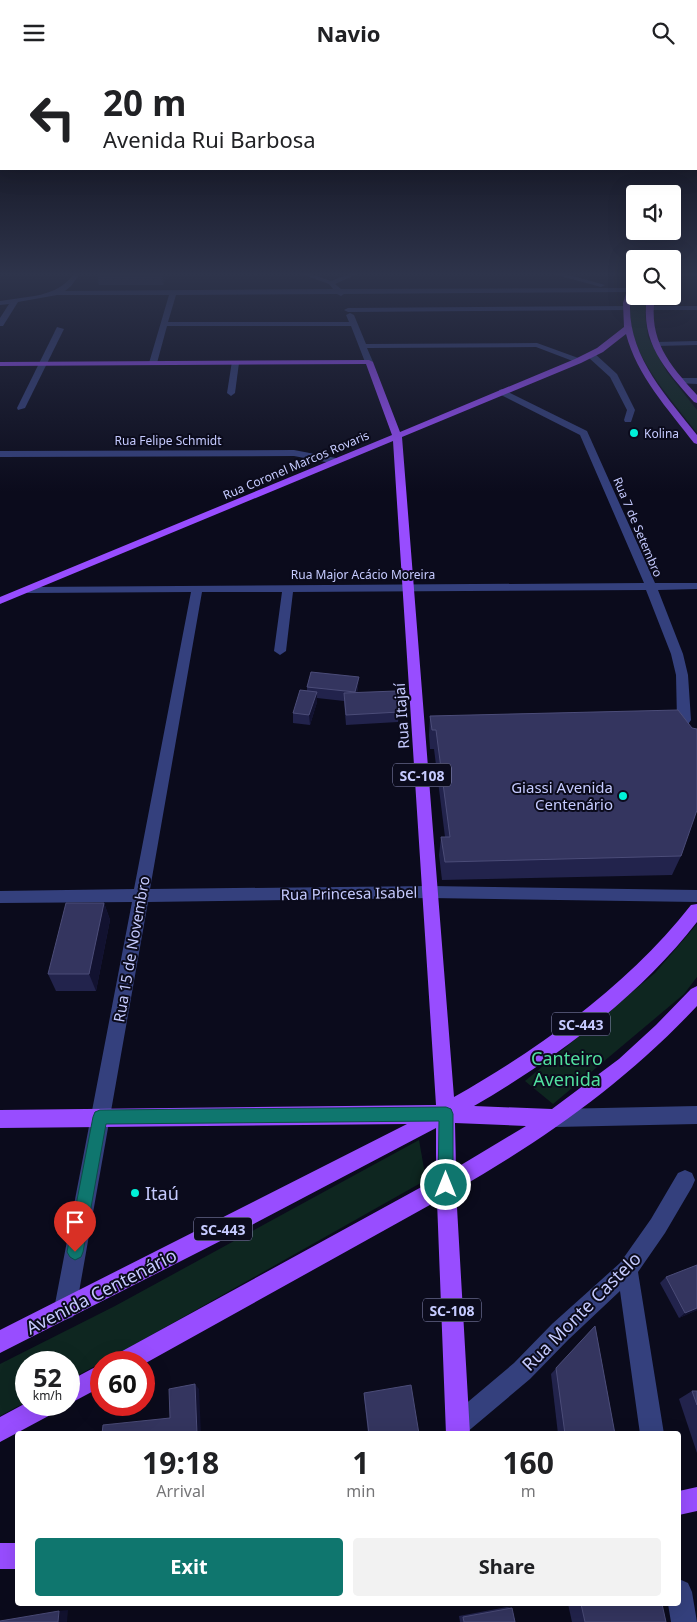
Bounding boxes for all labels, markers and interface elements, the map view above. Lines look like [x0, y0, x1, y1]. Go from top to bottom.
text: Navio [317, 18, 380, 48]
icon: menu [20, 19, 48, 47]
icon: search [649, 19, 677, 47]
text: 20 m [103, 79, 186, 126]
icon: left [20, 85, 85, 150]
text: Avenida Rui Barbosa [103, 124, 316, 154]
map controls [626, 185, 681, 305]
button: sound [626, 185, 681, 240]
button: search [626, 250, 681, 305]
place label: Kolina [644, 425, 679, 442]
street label: Rua Coronel Marcos Rovaris [220, 426, 372, 504]
marker: Kolina [628, 427, 640, 439]
street label: Rua Felipe Schmidt [115, 432, 222, 449]
street label: Rua 7 de Setembro [609, 474, 667, 580]
street label: Rua Major Acácio Moreira [291, 566, 435, 583]
street label: Rua Itajaí [389, 681, 413, 750]
road number: SC-108 [393, 763, 451, 787]
place label: Giassi Avenida Centenário [511, 777, 613, 814]
marker: Giassi Avenida Centenário [617, 790, 629, 802]
street label: Rua 15 de Novembro [108, 874, 154, 1024]
street label: Rua Princesa Isabel [280, 882, 418, 904]
road number: SC-443 [552, 1013, 610, 1036]
park label: Canteiro Avenida [531, 1046, 603, 1091]
position arrow [419, 1158, 471, 1210]
place label: Itaú [145, 1181, 179, 1205]
marker: Itaú [129, 1187, 141, 1199]
pin [54, 1201, 96, 1252]
icon: arrive [61, 1208, 89, 1236]
road number: SC-443 [194, 1217, 252, 1241]
street label: Avenida Centenário [22, 1243, 180, 1339]
street label: Rua Monte Castelo [516, 1246, 646, 1376]
road number: SC-108 [423, 1299, 481, 1321]
speed limit sign: 60 [90, 1351, 155, 1416]
text: 52 [33, 1360, 62, 1394]
text: km/h [33, 1387, 62, 1404]
text: 19:18 [142, 1442, 219, 1483]
text: 1 [352, 1442, 369, 1483]
text: 160 [502, 1442, 554, 1483]
text: Arrival [156, 1480, 205, 1502]
text: min [346, 1480, 375, 1502]
text: m [521, 1480, 536, 1502]
button: Exit [35, 1538, 343, 1596]
button: Share [353, 1538, 661, 1596]

